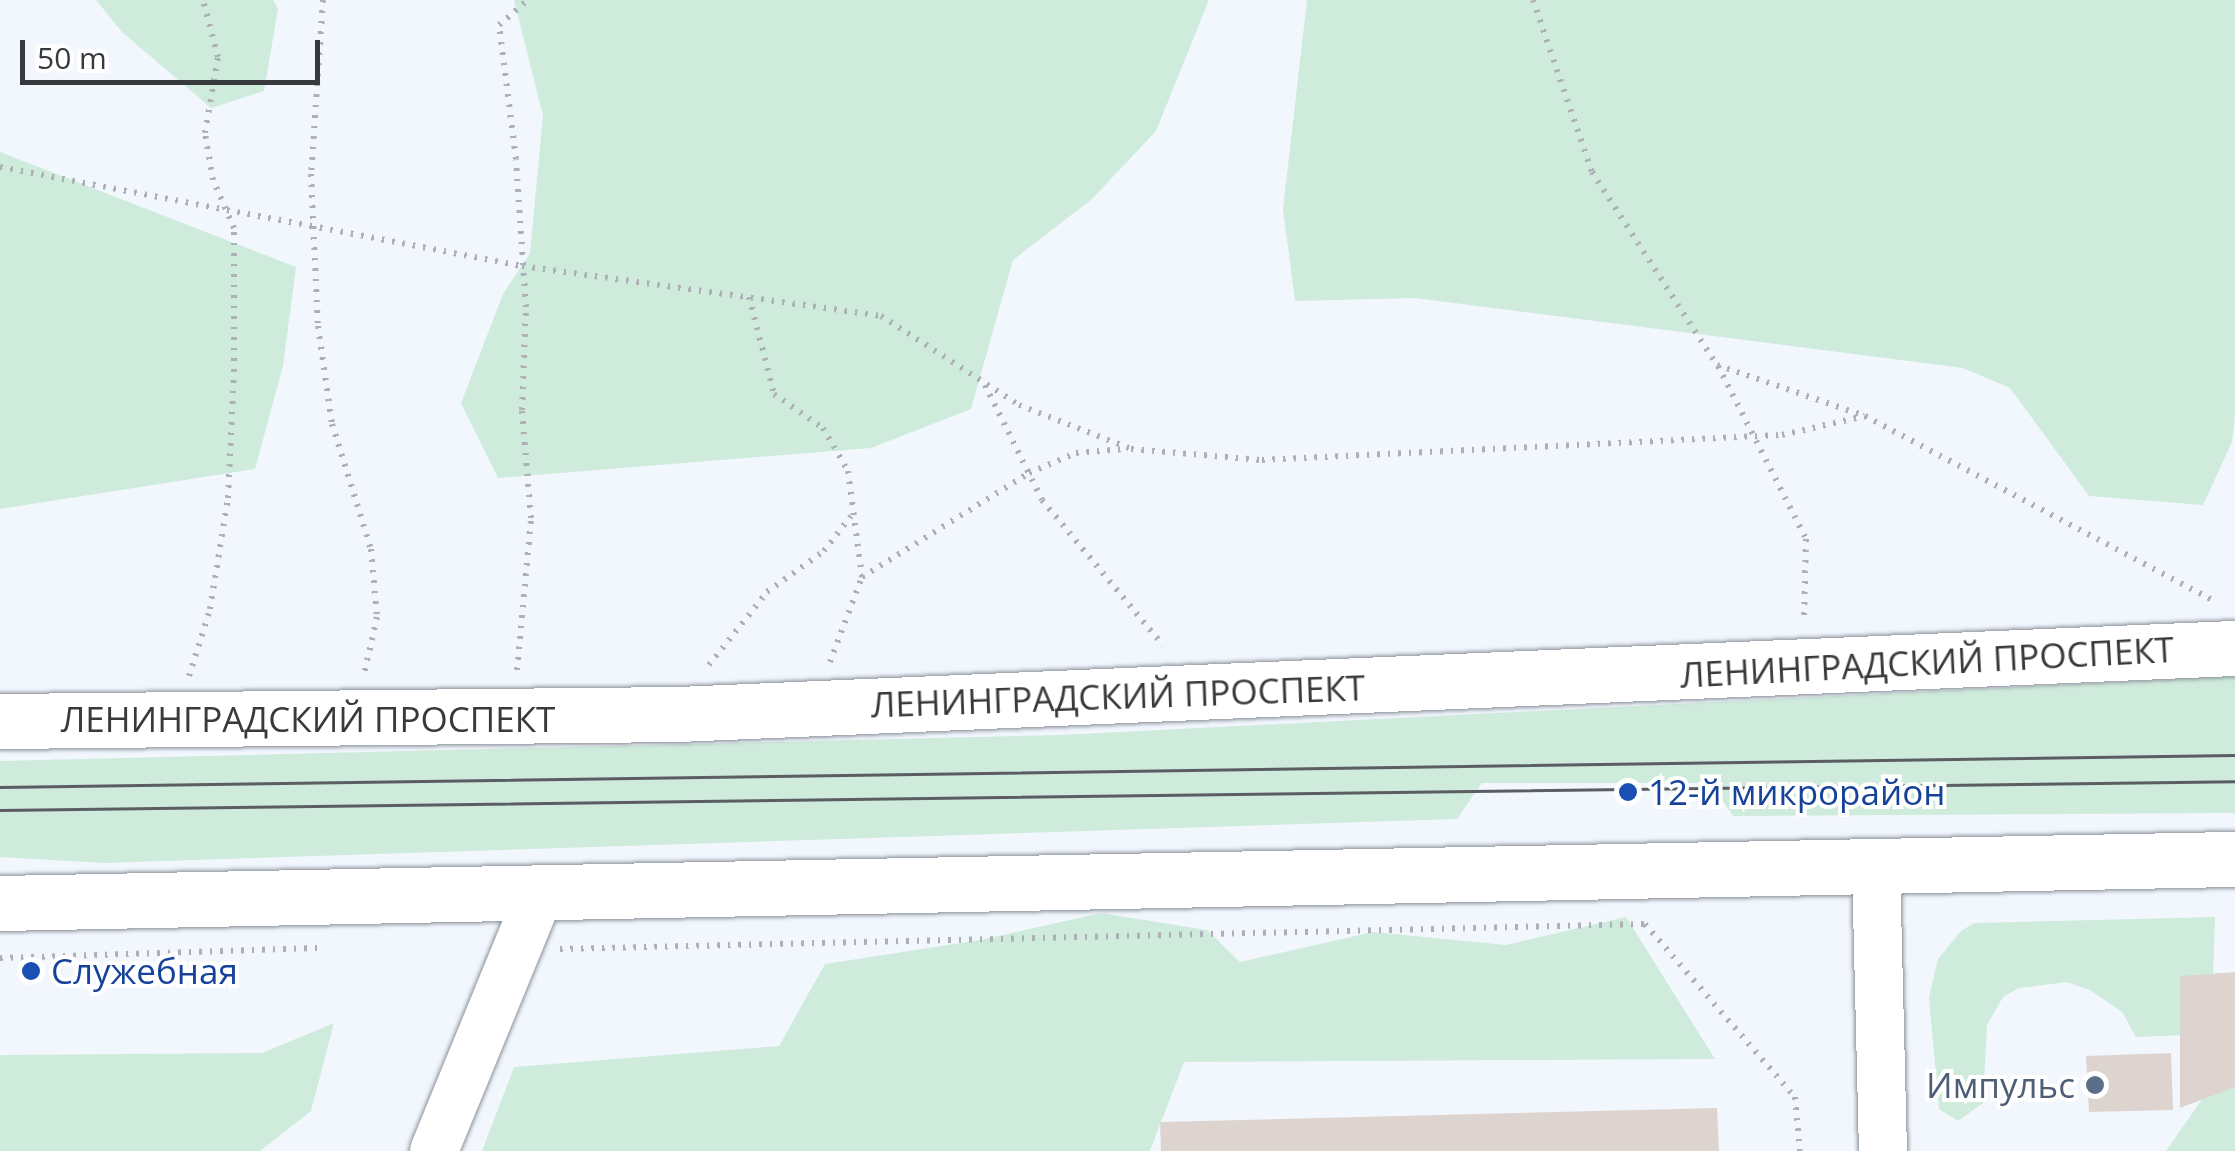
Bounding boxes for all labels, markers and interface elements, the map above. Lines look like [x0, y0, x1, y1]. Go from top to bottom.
scale bar [25, 20, 325, 82]
text: 50 m [37, 37, 107, 78]
street label: ЛЕНИНГРАДСКИЙ ПРОСПЕКТ [1679, 628, 2175, 696]
street label: ЛЕНИНГРАДСКИЙ ПРОСПЕКТ [870, 666, 1366, 726]
street label: ЛЕНИНГРАДСКИЙ ПРОСПЕКТ [61, 698, 555, 740]
place label: 12-й микрорайон [1648, 771, 1945, 813]
marker: 12-й микрорайон [1617, 781, 1639, 803]
place label: Служебная [51, 950, 238, 992]
marker: Служебная [20, 960, 42, 982]
place label: Импульс [1926, 1064, 2075, 1106]
marker: Импульс [2084, 1074, 2106, 1096]

